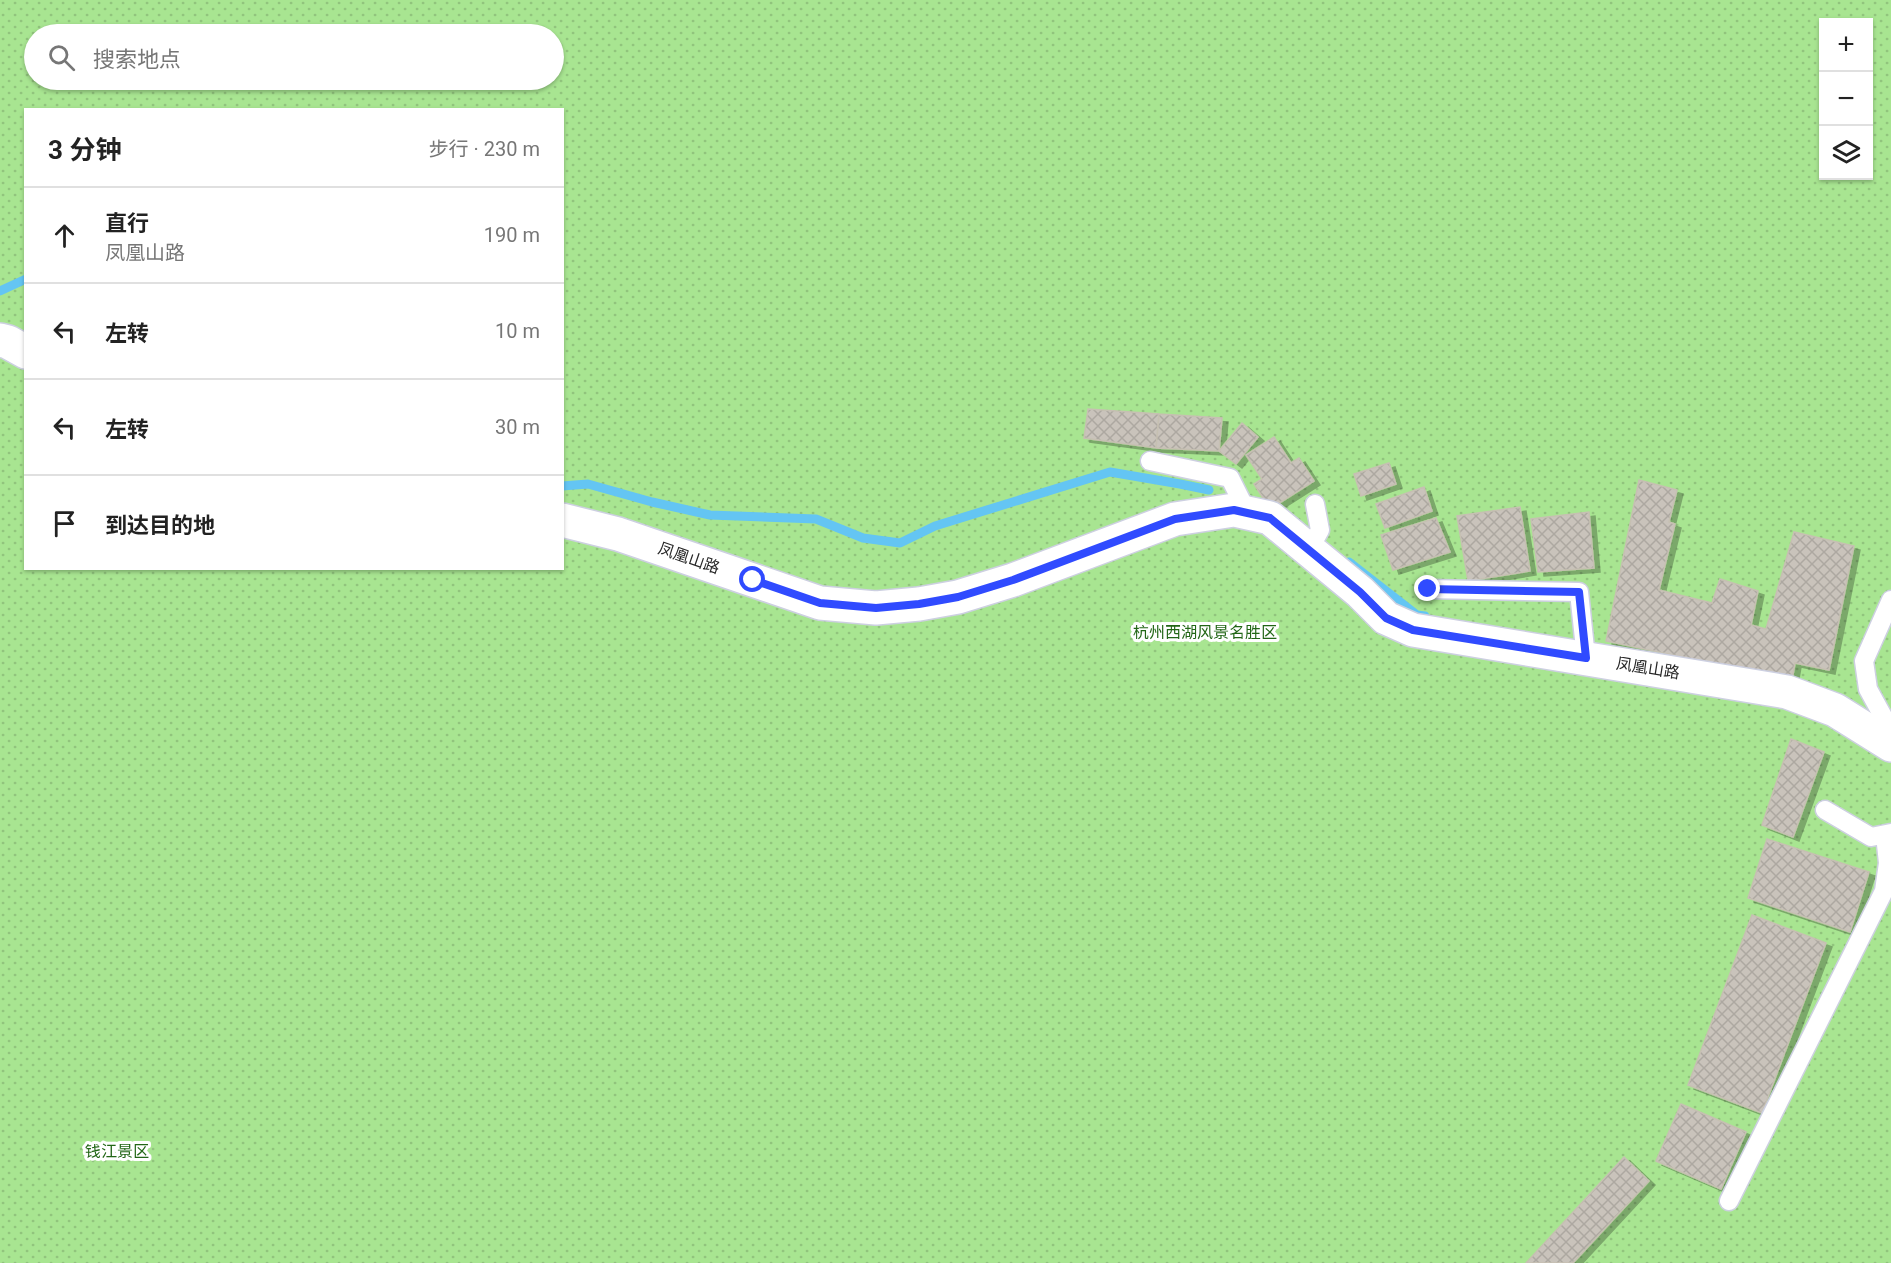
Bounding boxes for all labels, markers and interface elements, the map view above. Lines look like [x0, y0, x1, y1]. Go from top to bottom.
map controls [1819, 18, 1873, 180]
button: + [1819, 18, 1873, 72]
search box [24, 24, 564, 90]
icon: search [45, 41, 78, 74]
text: 搜索地点 [93, 47, 181, 72]
button: − [1819, 72, 1873, 126]
button: layers [1819, 126, 1873, 180]
text: 3 分钟 [48, 135, 121, 165]
text: 步行 · 230 m [429, 137, 540, 161]
text: 直行 [105, 211, 149, 236]
icon: ahead [48, 219, 81, 252]
text: 190 m [484, 223, 540, 247]
text: 凤凰山路 [105, 241, 185, 265]
icon: left [48, 315, 81, 348]
text: 10 m [495, 319, 540, 343]
text: 左转 [105, 321, 149, 346]
icon: left [48, 411, 81, 444]
text: 30 m [495, 415, 540, 439]
text: 左转 [105, 417, 149, 442]
icon: arrive [48, 507, 81, 540]
text: 到达目的地 [105, 513, 215, 538]
street label: 凤凰山路 [656, 539, 722, 577]
route start [739, 566, 765, 592]
route end [1414, 575, 1440, 601]
park label: 杭州西湖风景名胜区 [1133, 623, 1277, 642]
street label: 凤凰山路 [1615, 654, 1681, 682]
park label: 钱江景区 [85, 1142, 149, 1161]

